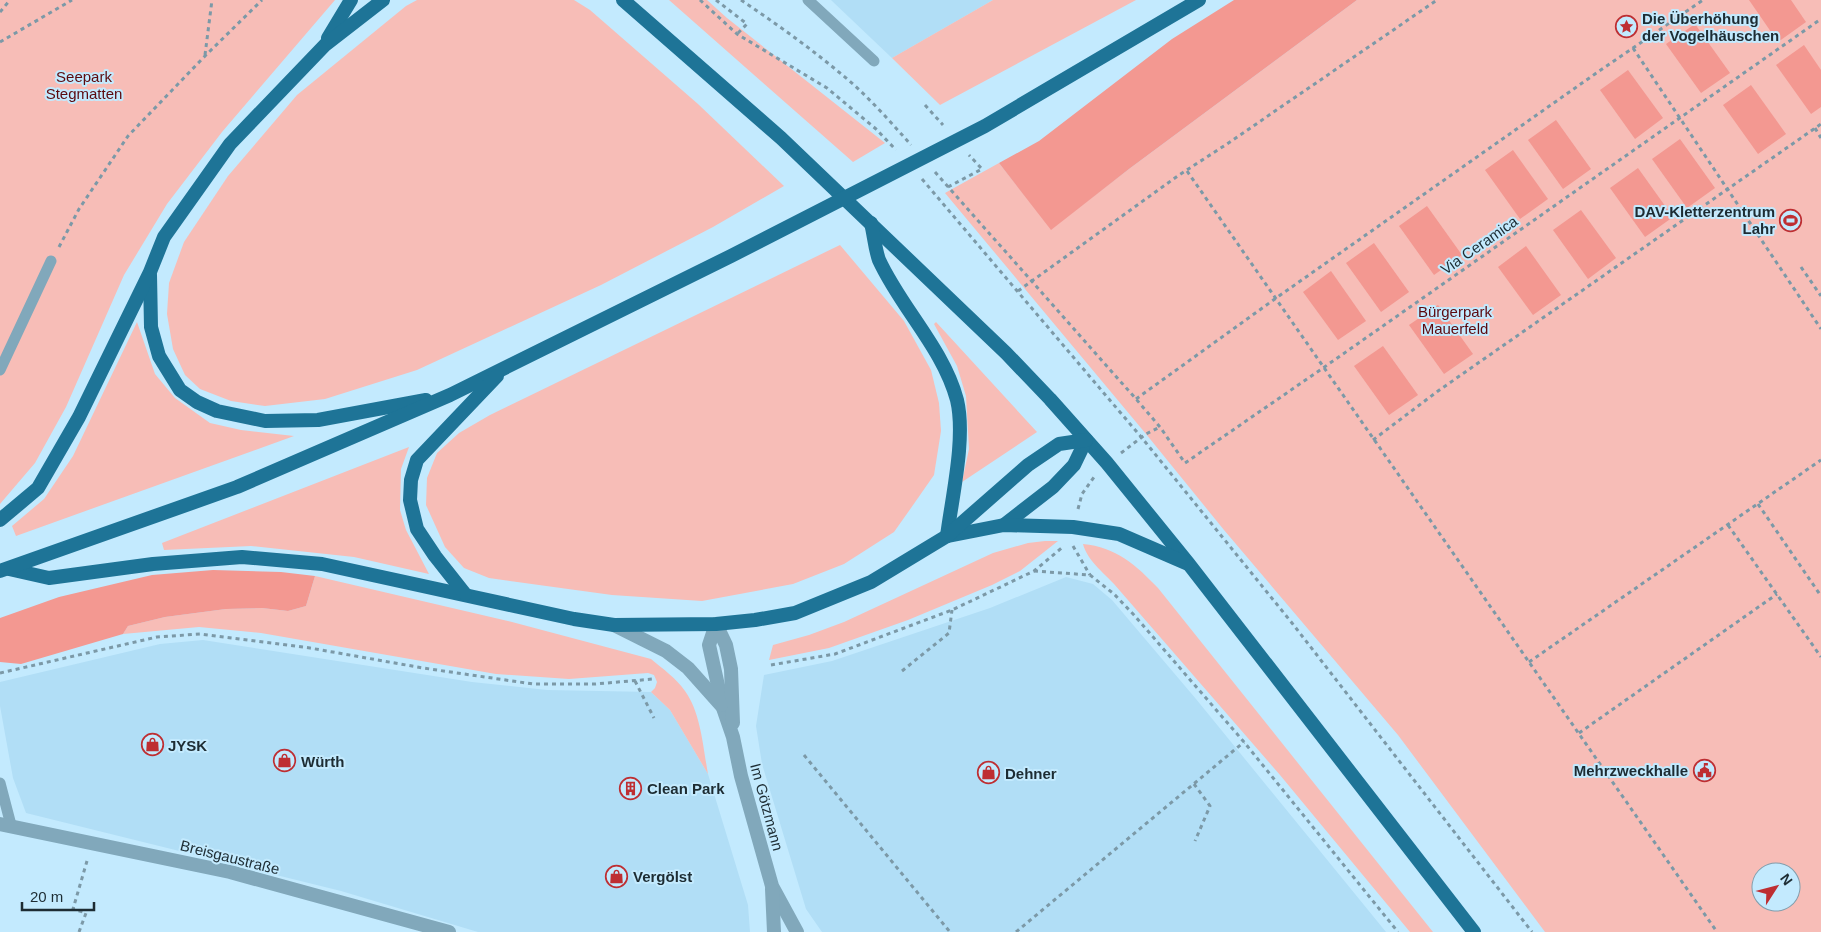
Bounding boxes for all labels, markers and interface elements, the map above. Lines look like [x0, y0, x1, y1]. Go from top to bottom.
place label: Die Überhöhung der Vogelhäuschen [1642, 10, 1779, 44]
place icon: Die Überhöhung der Vogelhäuschen [1614, 15, 1638, 39]
park label: Seepark Stegmatten [46, 68, 122, 102]
place label: DAV-Kletterzentrum Lahr [1634, 203, 1775, 237]
sports icon: DAV-Kletterzentrum Lahr [1779, 208, 1803, 232]
street label: Via Ceramica [1437, 212, 1521, 278]
park label: Bürgerpark Mauerfeld [1418, 303, 1493, 337]
shop icon: JYSK [140, 733, 164, 757]
place label: JYSK [168, 737, 207, 754]
shop icon: Würth [273, 749, 297, 773]
place label: Würth [301, 753, 344, 770]
public building icon: Mehrzweckhalle [1692, 758, 1716, 782]
street label: Im Götzmann [747, 761, 787, 853]
shop icon: Dehner [977, 761, 1001, 785]
place label: Mehrzweckhalle [1574, 762, 1688, 779]
place label: Dehner [1005, 765, 1057, 782]
building icon: Clean Park [619, 776, 643, 800]
place label: Clean Park [647, 780, 725, 797]
street label: Breisgaustraße [179, 836, 281, 878]
north arrow [1751, 862, 1801, 912]
shop icon: Vergölst [605, 864, 629, 888]
place label: Vergölst [633, 868, 692, 885]
text: N [1777, 871, 1796, 888]
scale bar [22, 880, 95, 912]
text: 20 m [30, 888, 63, 905]

